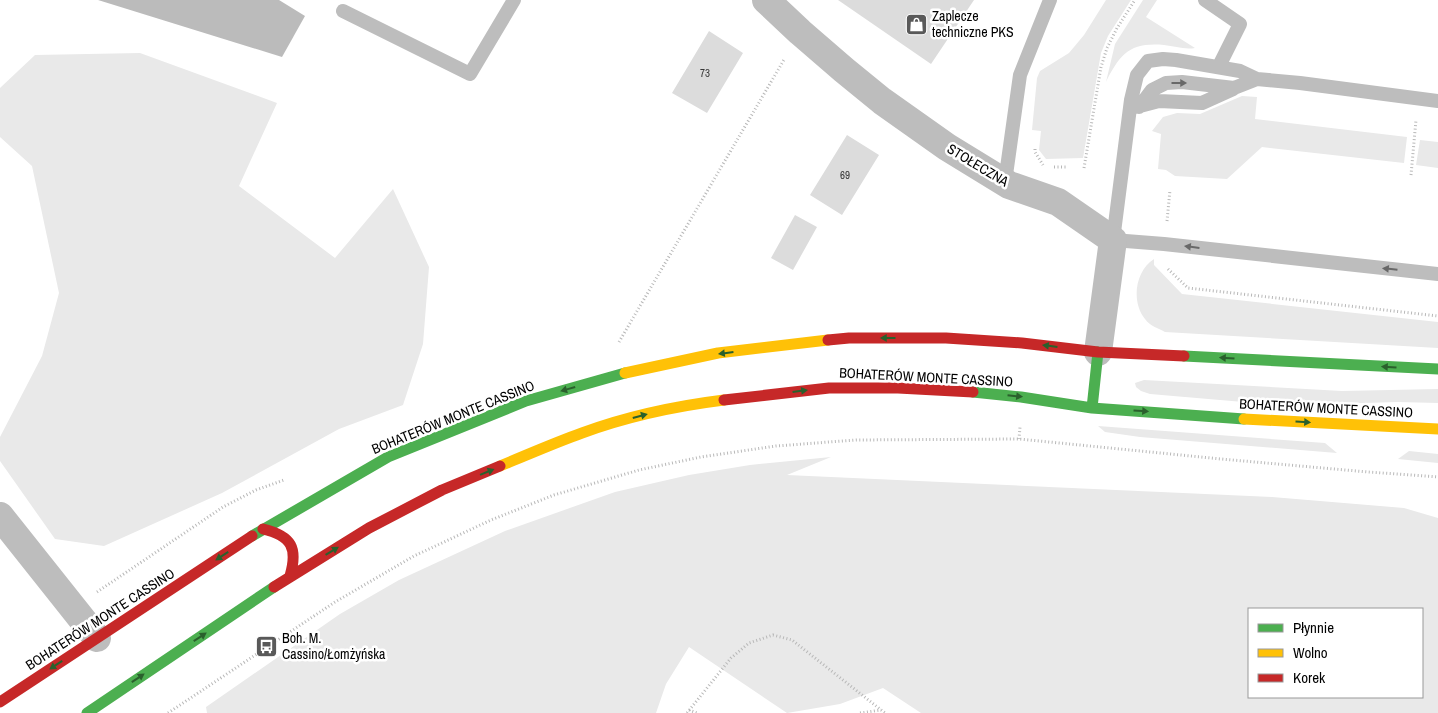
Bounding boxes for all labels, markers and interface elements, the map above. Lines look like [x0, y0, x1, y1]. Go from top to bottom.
place label: Zaplecze techniczne PKS [932, 7, 1014, 41]
shop icon: Zaplecze techniczne PKS [904, 12, 928, 36]
house number: 73 [700, 66, 710, 80]
one-way arrow [1171, 79, 1187, 87]
street label: STOŁECZNA [944, 140, 1012, 191]
house number: 69 [840, 168, 850, 182]
one-way arrow [1184, 243, 1200, 251]
one-way arrow [1381, 265, 1397, 273]
one-way arrow [880, 334, 896, 342]
one-way arrow [1042, 342, 1058, 350]
one-way arrow [718, 349, 734, 357]
one-way arrow [1219, 354, 1235, 362]
one-way arrow [1381, 362, 1397, 370]
street label: BOHATERÓW MONTE CASSINO [839, 363, 1013, 391]
street label: BOHATERÓW MONTE CASSINO [369, 376, 537, 458]
one-way arrow [560, 385, 576, 393]
one-way arrow [792, 387, 808, 395]
one-way arrow [1007, 393, 1023, 401]
street label: BOHATERÓW MONTE CASSINO [1239, 394, 1413, 422]
one-way arrow [1133, 408, 1149, 416]
one-way arrow [632, 411, 647, 419]
one-way arrow [1295, 418, 1311, 426]
one-way arrow [480, 467, 495, 475]
one-way arrow [325, 547, 338, 556]
one-way arrow [215, 551, 228, 561]
street label: BOHATERÓW MONTE CASSINO [22, 564, 178, 674]
legend [1248, 608, 1423, 698]
text: Płynnie [1293, 617, 1334, 638]
place label: Boh. M. Cassino/Łomżyńska [282, 629, 386, 663]
one-way arrow [193, 633, 206, 642]
bus stop icon: Boh. M. Cassino/Łomżyńska [254, 634, 278, 658]
text: Wolno [1293, 642, 1328, 663]
one-way arrow [50, 660, 63, 670]
text: Korek [1293, 667, 1326, 688]
one-way arrow [131, 674, 145, 683]

